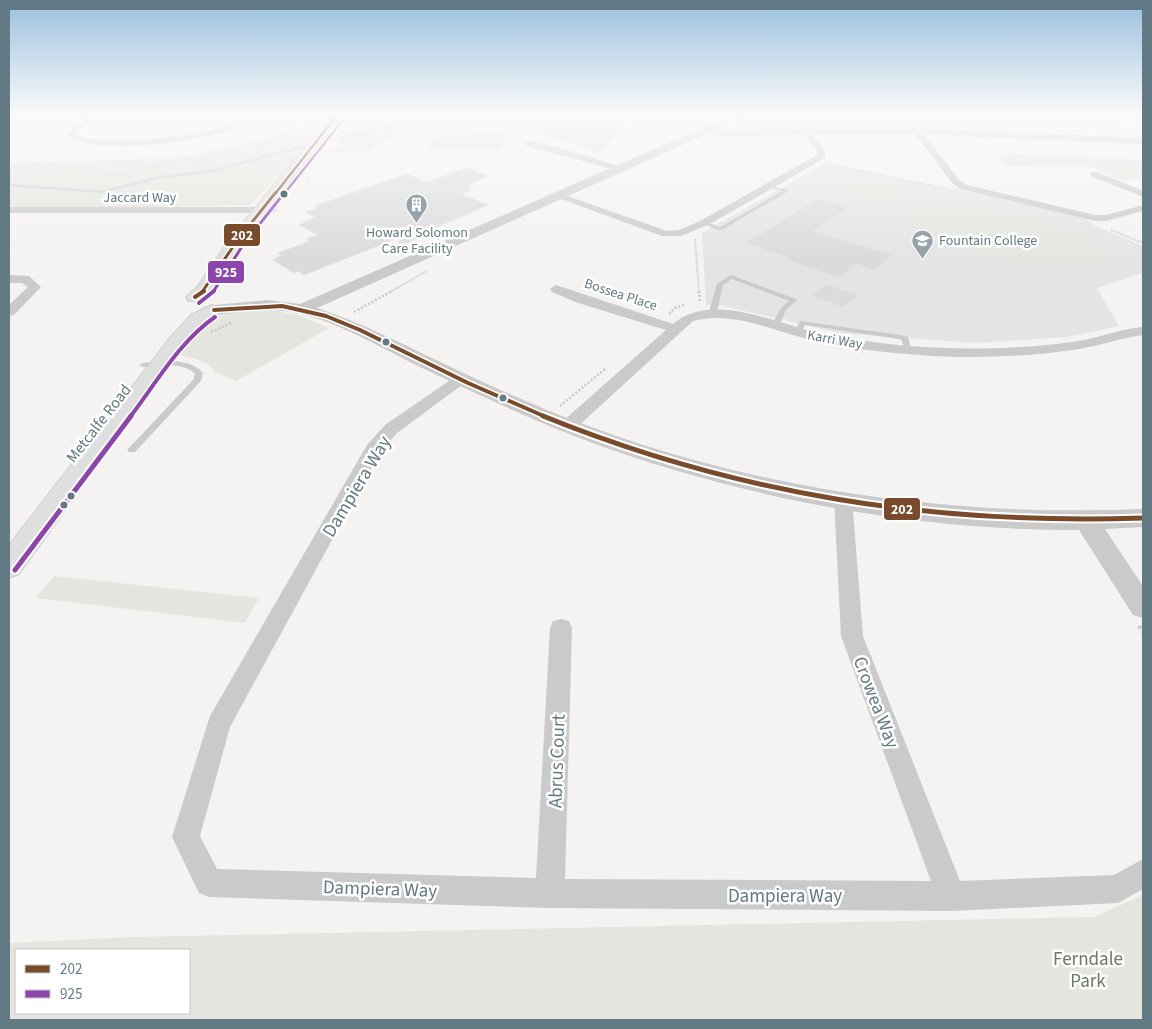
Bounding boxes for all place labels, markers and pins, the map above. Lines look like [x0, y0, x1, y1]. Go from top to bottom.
unlabelled marker [279, 189, 289, 199]
building icon: Howard Solomon Care Facility [405, 192, 429, 223]
place label: Howard Solomon Care Facility [366, 223, 468, 259]
school or university icon: Fountain College [911, 228, 935, 259]
place label: Fountain College [939, 231, 1037, 251]
unlabelled marker [381, 337, 391, 347]
unlabelled marker [498, 393, 508, 403]
unlabelled marker [66, 491, 76, 501]
unlabelled marker [59, 500, 69, 510]

